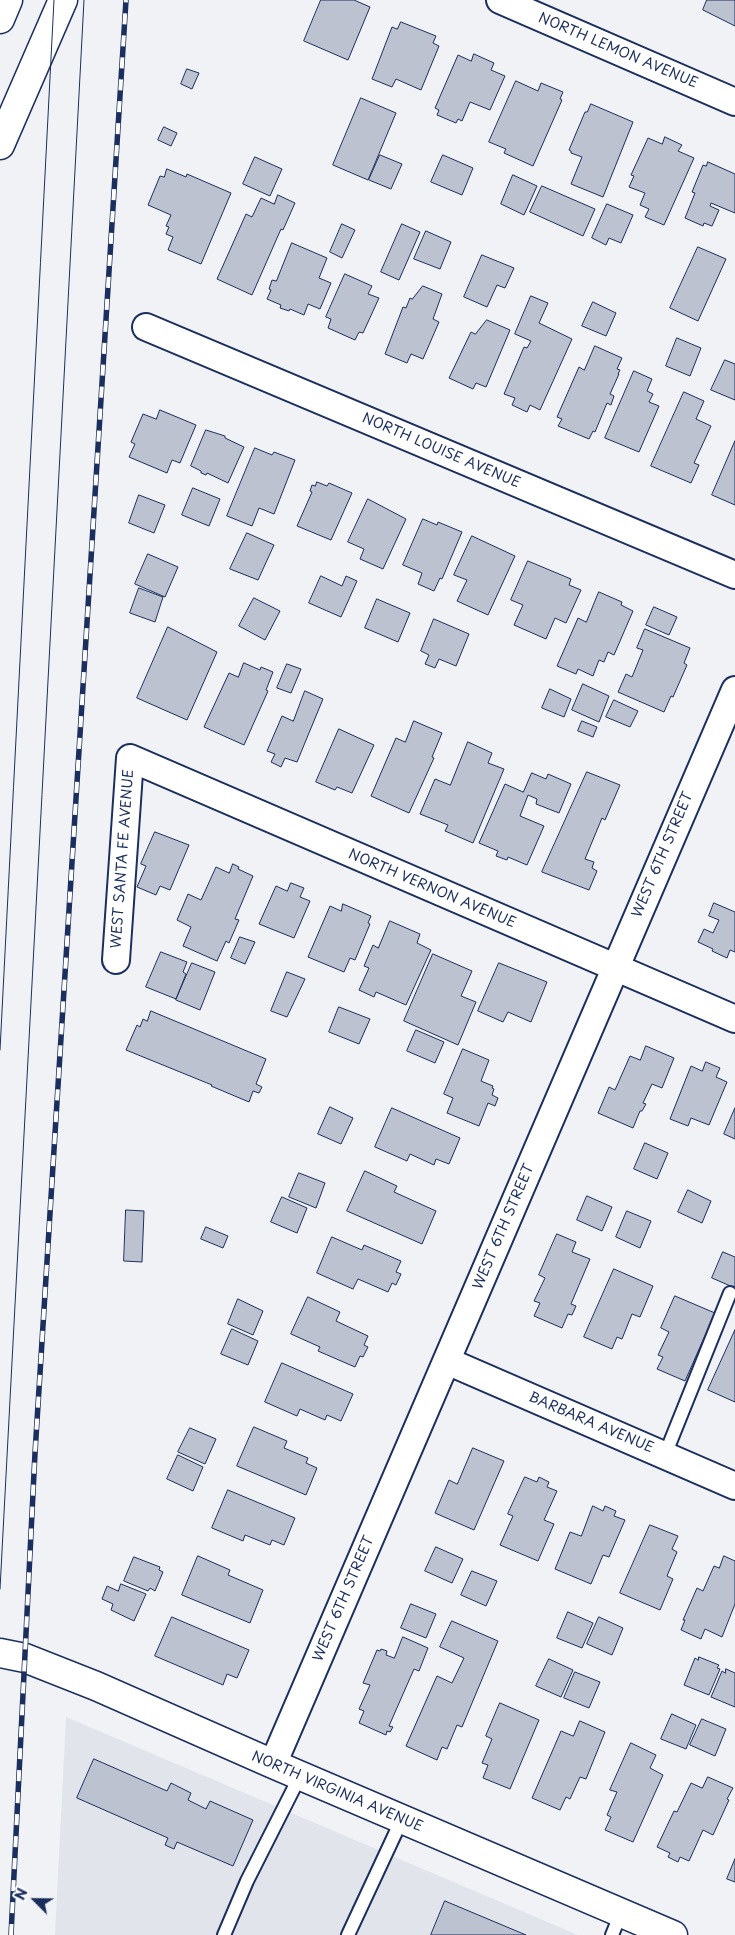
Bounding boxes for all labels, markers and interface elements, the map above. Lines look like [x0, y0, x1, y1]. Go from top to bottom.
street label: NORTH LEMON AVENUE [536, 10, 700, 92]
street label: NORTH LOUISE AVENUE [359, 410, 523, 492]
street label: WEST SANTA FE AVENUE [108, 769, 138, 949]
street label: WEST 6TH STREET [629, 790, 697, 920]
street label: NORTH VERNON AVENUE [346, 846, 518, 932]
street label: WEST 6TH STREET [470, 1162, 538, 1292]
street label: BARBARA AVENUE [526, 1389, 656, 1457]
street label: WEST 6TH STREET [310, 1534, 378, 1664]
street label: NORTH VIRGINIA AVENUE [249, 1748, 425, 1836]
north arrow [10, 1875, 60, 1925]
text: N [9, 1885, 33, 1903]

